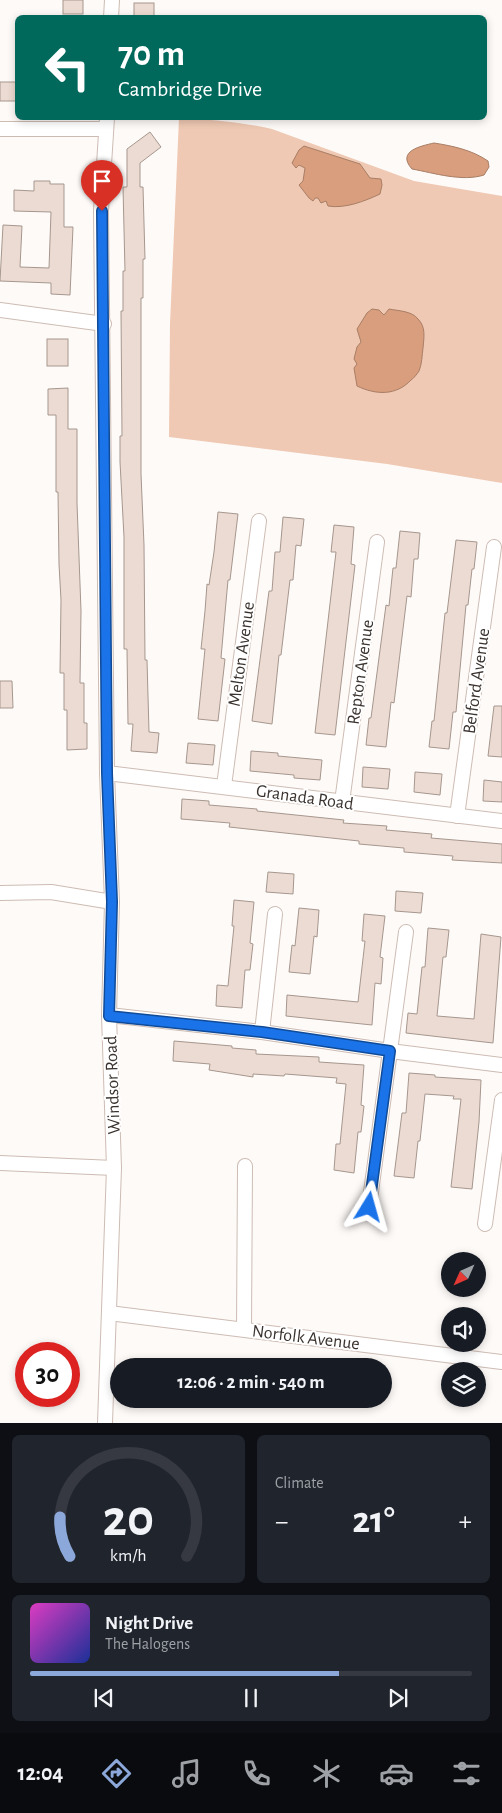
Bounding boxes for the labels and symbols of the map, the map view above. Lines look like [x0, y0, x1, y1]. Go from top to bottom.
pin [81, 160, 123, 211]
street label: Melton Avenue [226, 601, 258, 708]
street label: Repton Avenue [345, 619, 377, 726]
street label: Belford Avenue [461, 627, 493, 735]
street label: Granada Road [255, 782, 355, 814]
street label: Windsor Road [102, 1035, 124, 1135]
position arrow [342, 1180, 394, 1232]
north arrow [441, 1252, 486, 1298]
street label: Norfolk Avenue [251, 1322, 361, 1354]
speed limit sign: 30 [15, 1342, 80, 1407]

